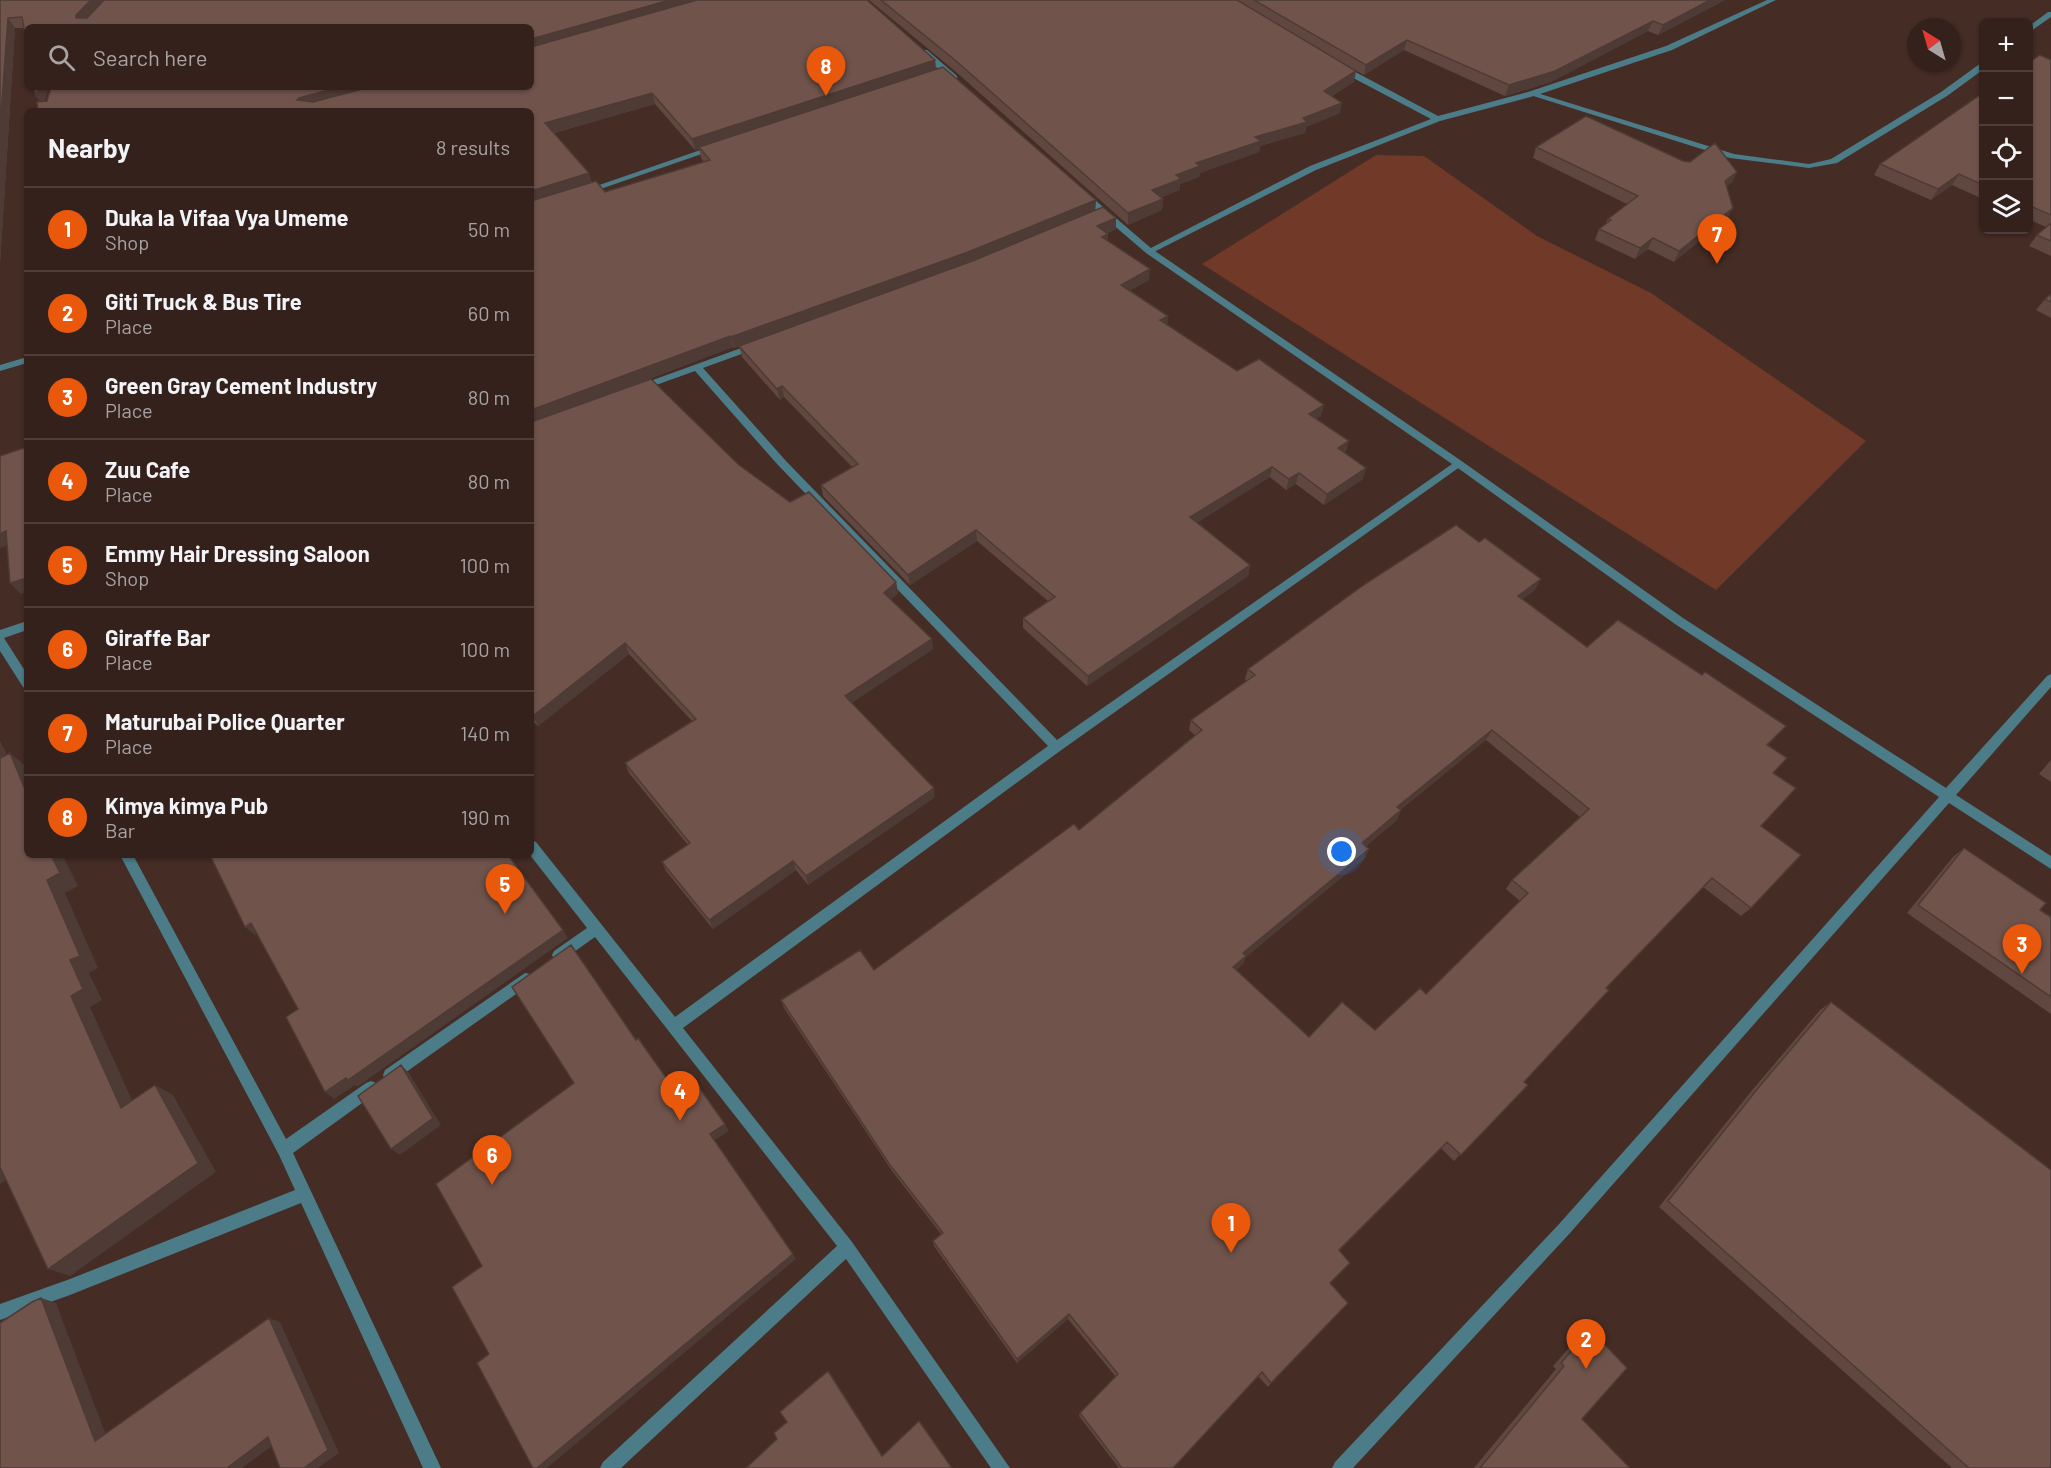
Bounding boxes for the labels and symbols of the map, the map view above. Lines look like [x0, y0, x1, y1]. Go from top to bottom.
north arrow [1907, 18, 1961, 72]
pin: 8 [806, 46, 846, 96]
pin: 7 [1698, 214, 1736, 264]
your location [1327, 837, 1356, 866]
pin: 5 [486, 864, 524, 914]
pin: 3 [2002, 924, 2042, 974]
pin: 4 [660, 1072, 700, 1121]
pin: 6 [472, 1136, 512, 1185]
pin: 1 [1212, 1204, 1250, 1253]
pin: 2 [1566, 1320, 1606, 1369]

